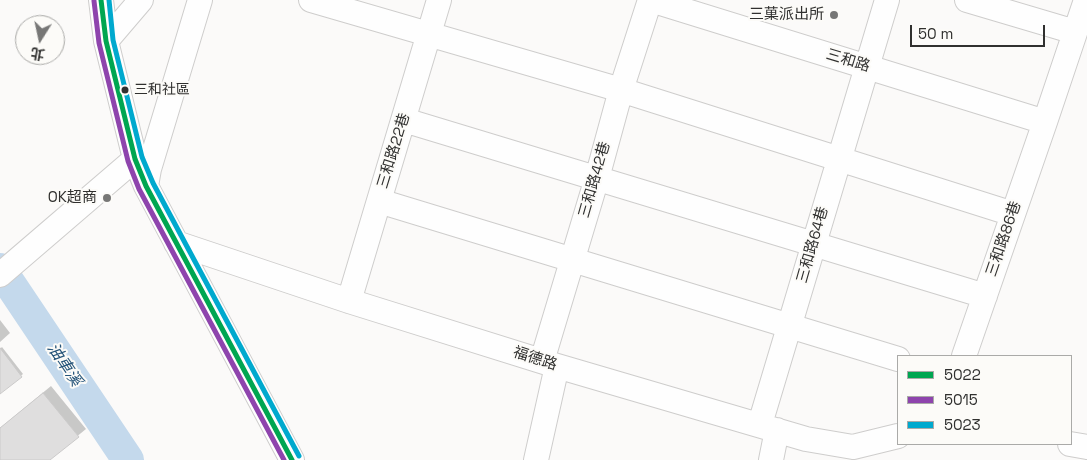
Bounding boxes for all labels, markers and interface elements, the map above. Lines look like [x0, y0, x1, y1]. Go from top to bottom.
place label: 三菓派出所 [749, 6, 824, 24]
marker: 三菓派出所 [828, 9, 840, 21]
north arrow [15, 15, 65, 65]
scale bar [912, 15, 1047, 47]
text: 50 m [918, 24, 953, 43]
text: 北 [29, 44, 46, 64]
street label: 三和路 [824, 46, 872, 76]
place label: 三和社區 [134, 82, 190, 98]
marker: 三和社區 [120, 85, 130, 95]
street label: 三和路22巷 [374, 111, 414, 191]
street label: 三和路42巷 [576, 140, 614, 220]
place label: OK超商 [48, 189, 97, 207]
marker: OK超商 [101, 192, 113, 204]
street label: 三和路86巷 [983, 199, 1025, 279]
street label: 三和路64巷 [794, 205, 832, 285]
water label: 油車溪 [43, 340, 85, 390]
street label: 福德路 [511, 343, 559, 375]
legend [897, 355, 1072, 445]
text: 5022 [944, 365, 981, 384]
text: 5015 [944, 390, 978, 409]
text: 5023 [944, 415, 981, 434]

